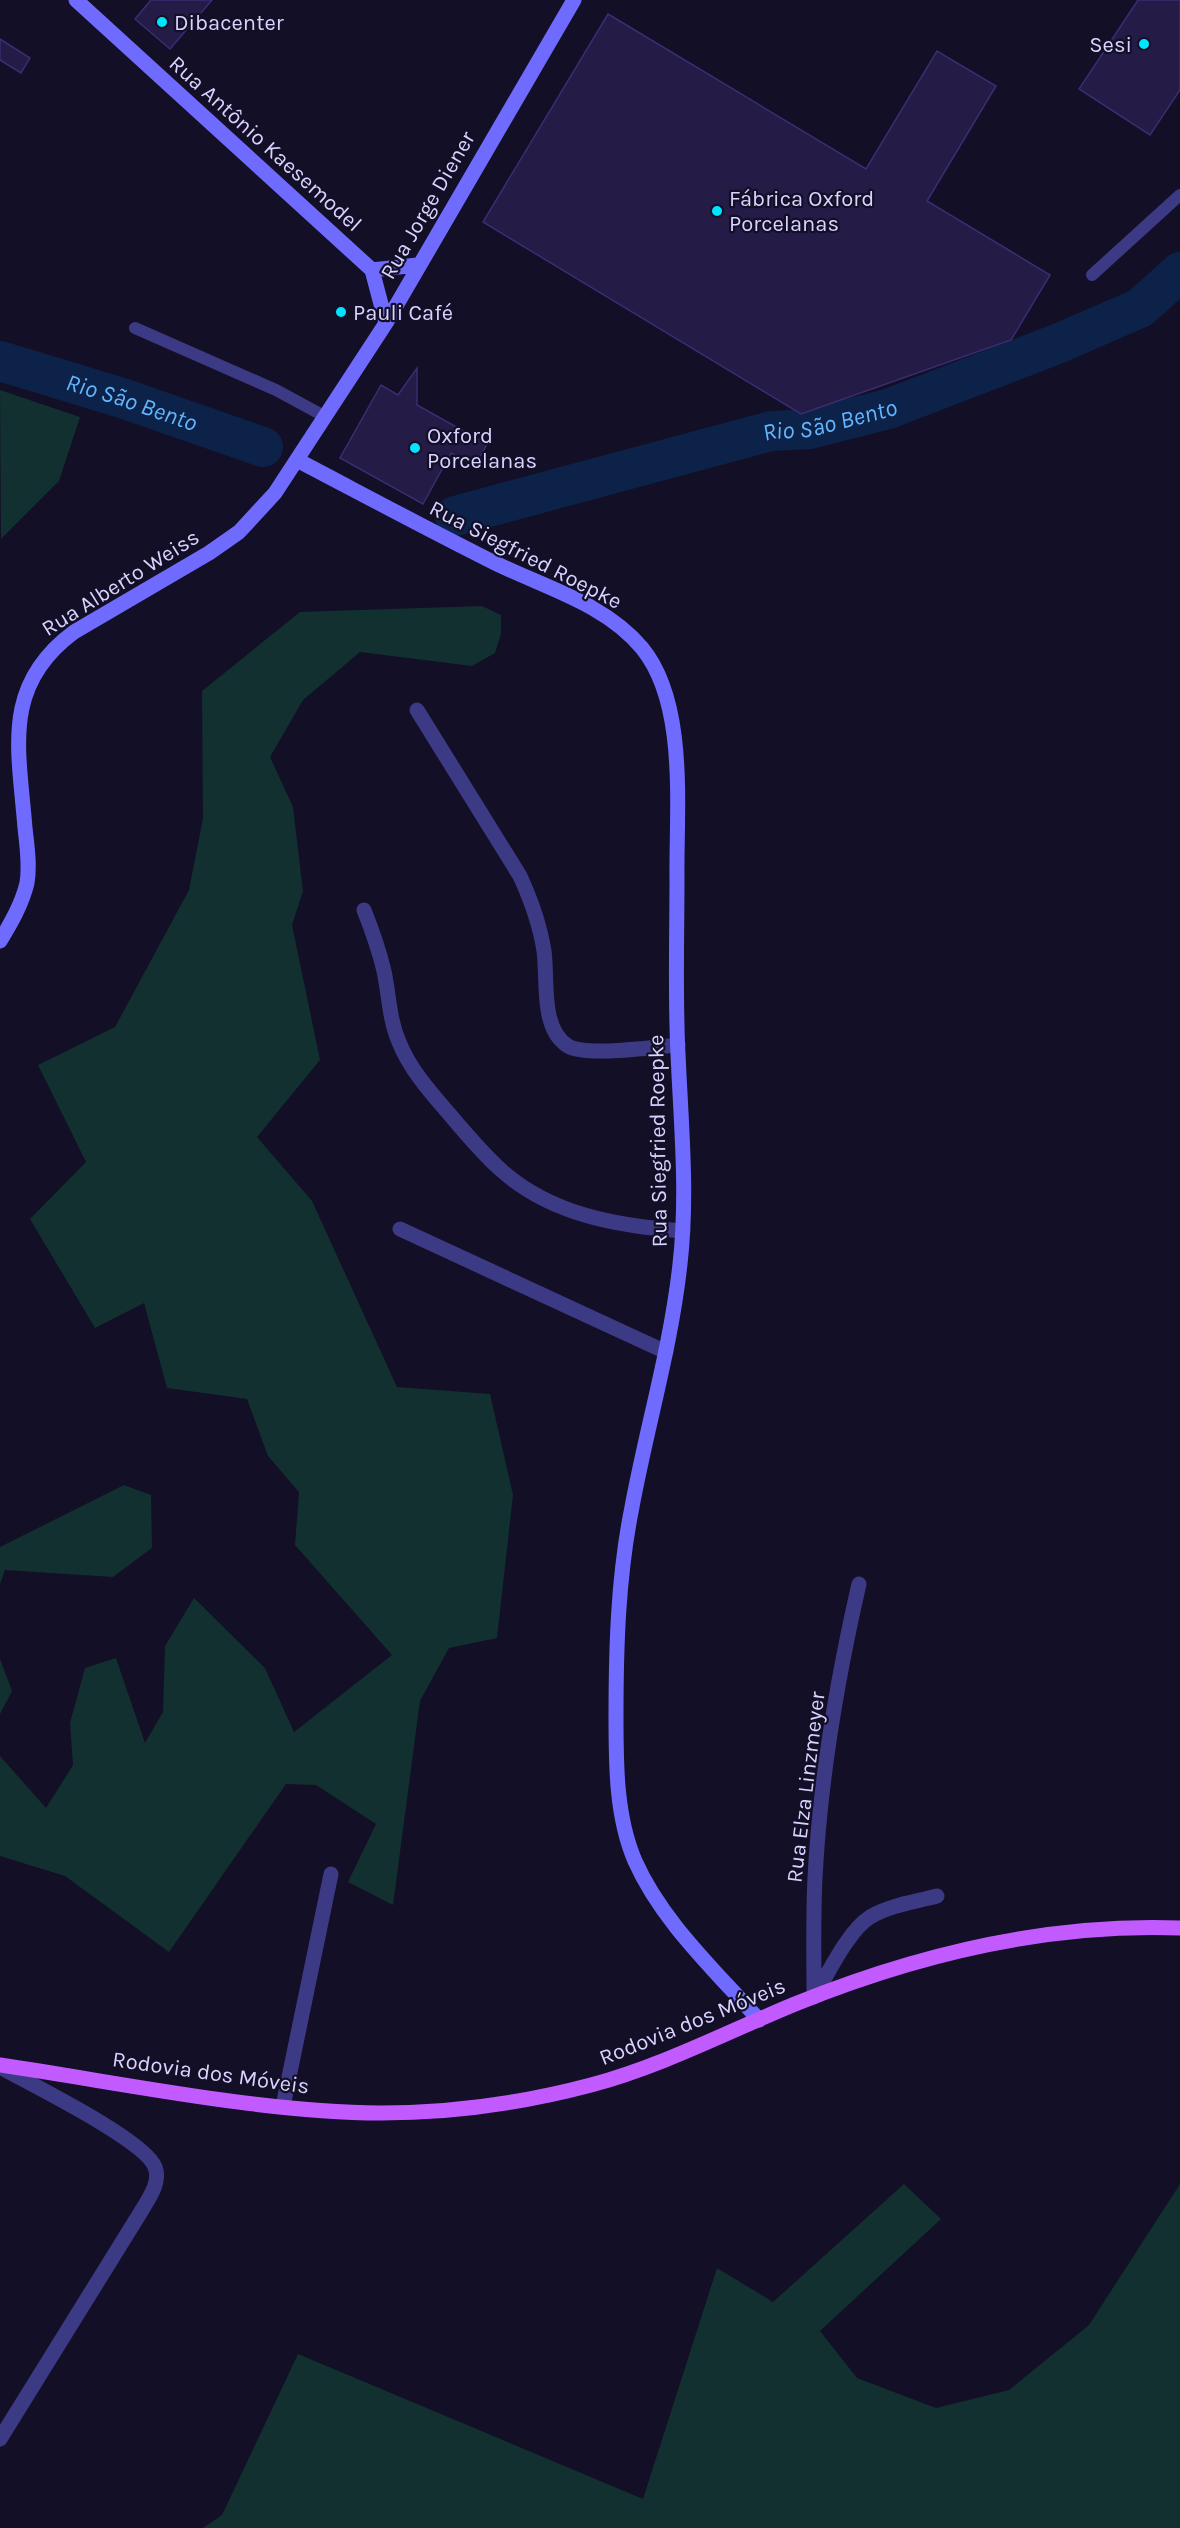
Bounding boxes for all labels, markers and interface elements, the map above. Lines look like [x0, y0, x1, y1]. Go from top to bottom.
place label: Dibacenter [174, 10, 284, 36]
marker: Dibacenter [155, 15, 169, 29]
place label: Sesi [1089, 32, 1132, 58]
marker: Sesi [1137, 37, 1151, 51]
street label: Rua Antônio Kaesemodel [164, 50, 367, 237]
street label: Rua Jorge Diener [375, 127, 481, 284]
place label: Fábrica Oxford Porcelanas [729, 186, 874, 237]
marker: Fábrica Oxford Porcelanas [710, 204, 724, 218]
place label: Pauli Café [353, 300, 453, 326]
marker: Pauli Café [334, 305, 348, 319]
water label: Rio São Bento [63, 368, 201, 437]
water label: Rio São Bento [759, 393, 901, 447]
place label: Oxford Porcelanas [427, 423, 537, 474]
marker: Oxford Porcelanas [408, 441, 422, 455]
street label: Rua Siegfried Roepke [425, 495, 626, 615]
street label: Rua Alberto Weiss [37, 524, 204, 642]
street label: Rua Siegfried Roepke [643, 1034, 673, 1248]
street label: Rua Elza Linzmeyer [781, 1690, 831, 1884]
street label: Rodovia dos Móveis [595, 1973, 789, 2071]
street label: Rodovia dos Móveis [111, 2046, 311, 2100]

